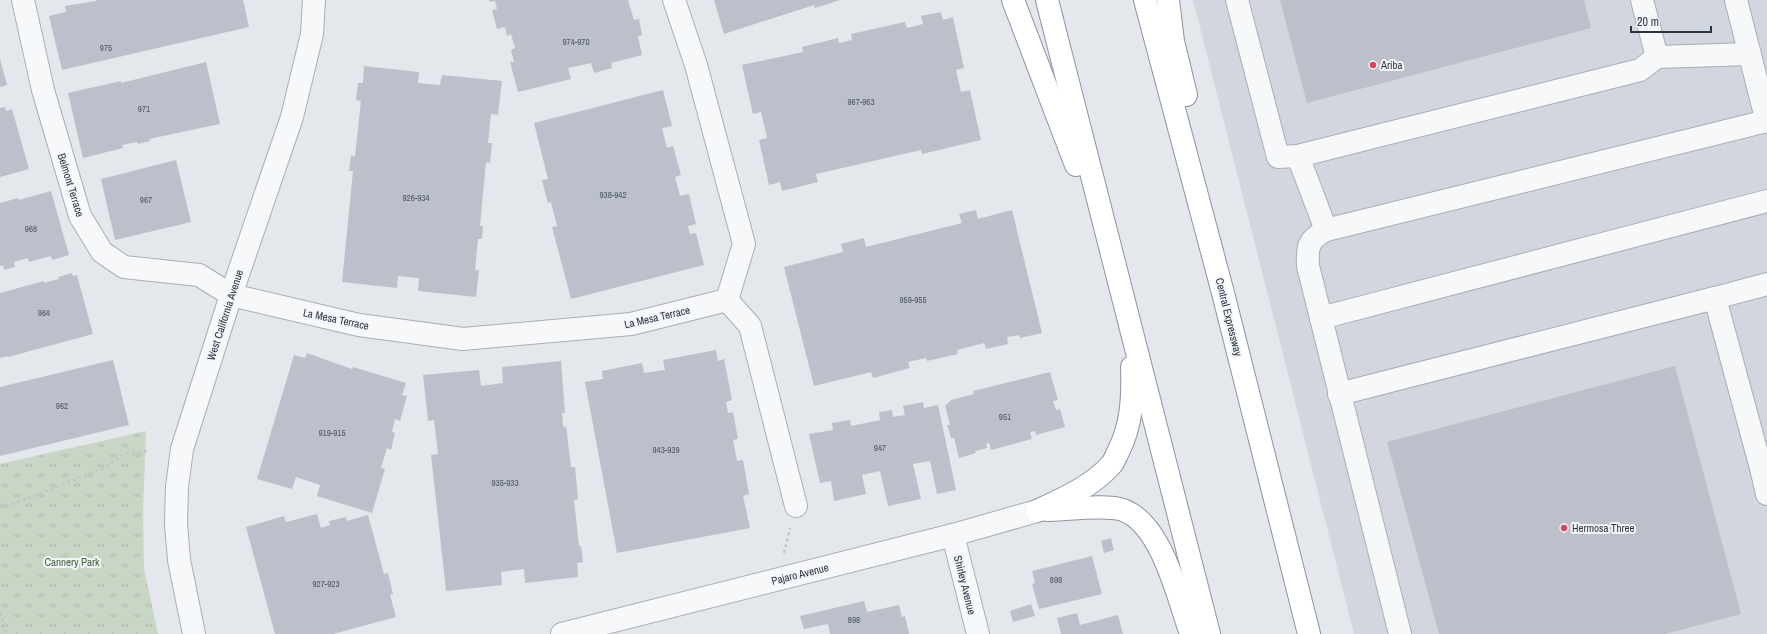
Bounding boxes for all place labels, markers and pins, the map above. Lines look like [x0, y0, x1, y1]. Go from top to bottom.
place label: Ariba [1380, 58, 1403, 72]
marker: Ariba [1368, 60, 1378, 70]
place label: Hermosa Three [1572, 521, 1635, 535]
marker: Hermosa Three [1559, 523, 1569, 533]

